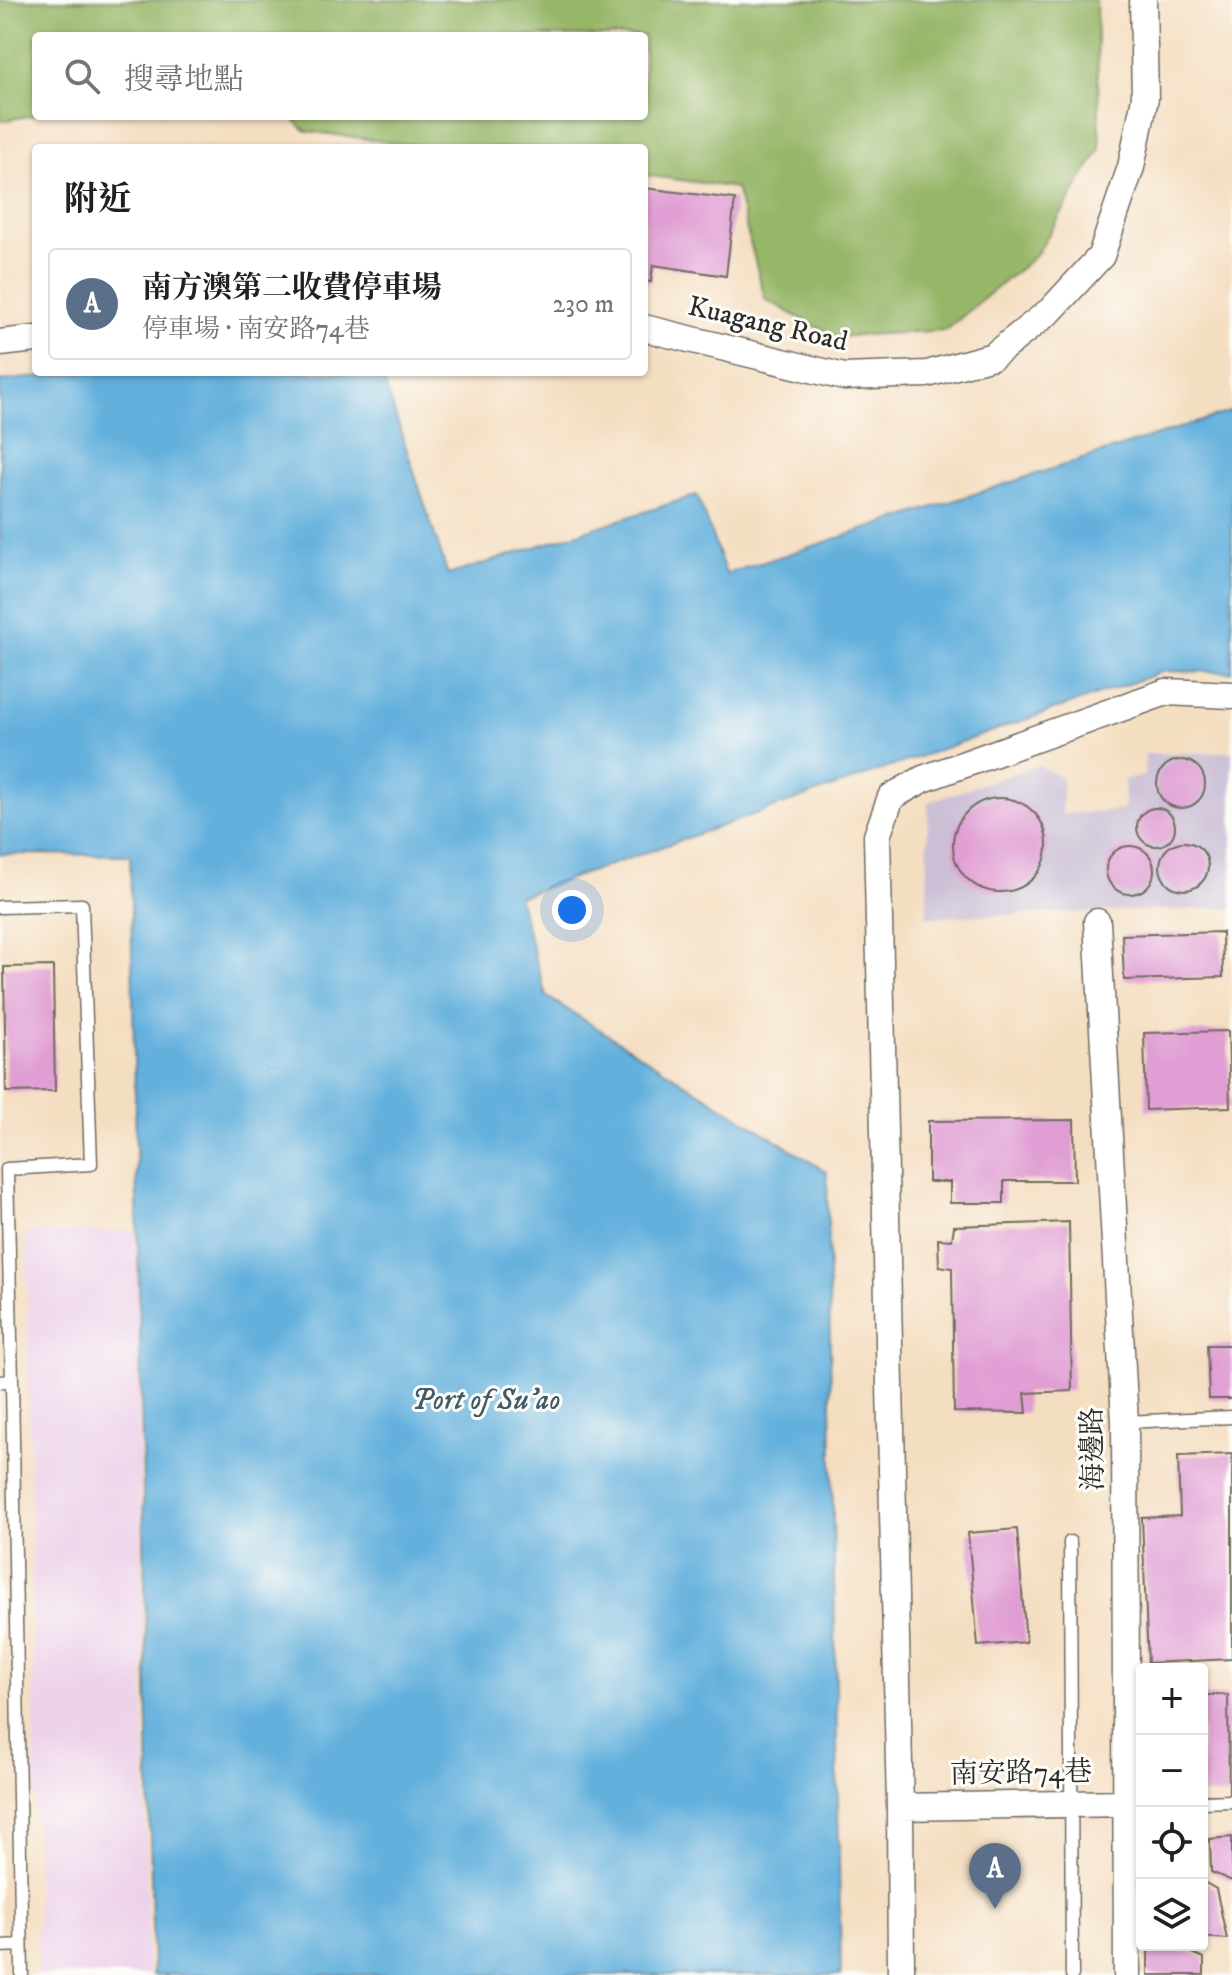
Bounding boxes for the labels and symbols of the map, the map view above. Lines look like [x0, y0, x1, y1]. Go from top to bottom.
street label: Kuagang Road [685, 289, 851, 359]
your location [552, 890, 592, 930]
water label: Port of Su'ao [412, 1382, 561, 1419]
street label: 海邊路 [1075, 1407, 1111, 1491]
street label: 南安路74巷 [949, 1754, 1093, 1792]
pin: A [969, 1843, 1021, 1909]

